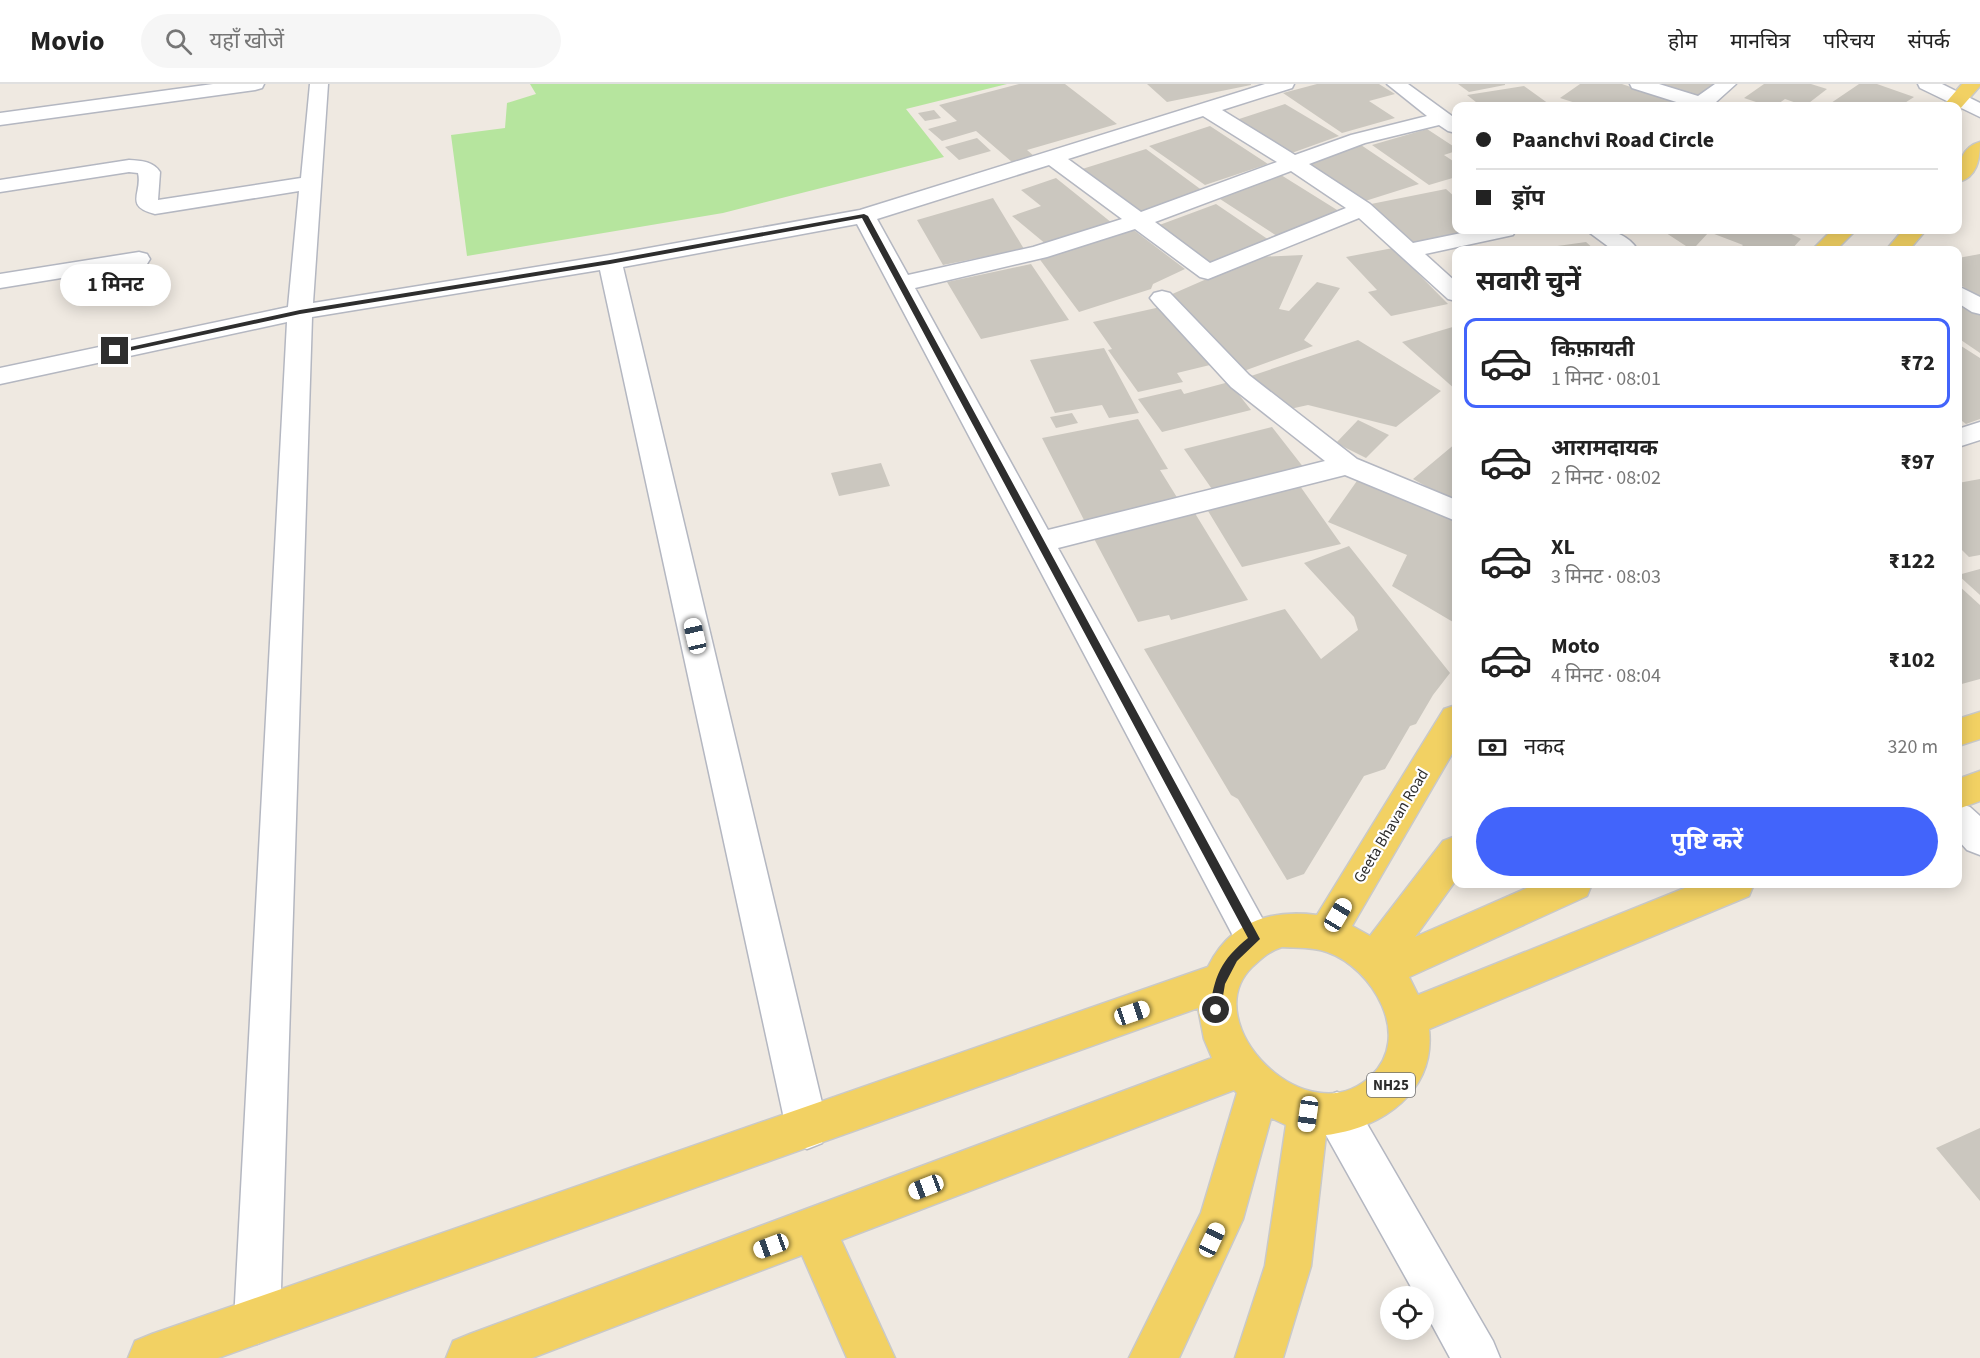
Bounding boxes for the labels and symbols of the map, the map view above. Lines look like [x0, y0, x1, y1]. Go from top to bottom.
callout: 1 मिनट [60, 264, 170, 306]
route end [101, 337, 128, 364]
car [682, 616, 708, 656]
street label: Geeta Bhavan Road [1348, 765, 1434, 887]
car [1321, 895, 1355, 935]
route start [1202, 996, 1229, 1023]
car [1112, 999, 1152, 1027]
road number: NH25 [1367, 1073, 1415, 1097]
car [1297, 1095, 1319, 1133]
car [906, 1172, 946, 1202]
car [1196, 1220, 1228, 1260]
car [751, 1231, 791, 1261]

